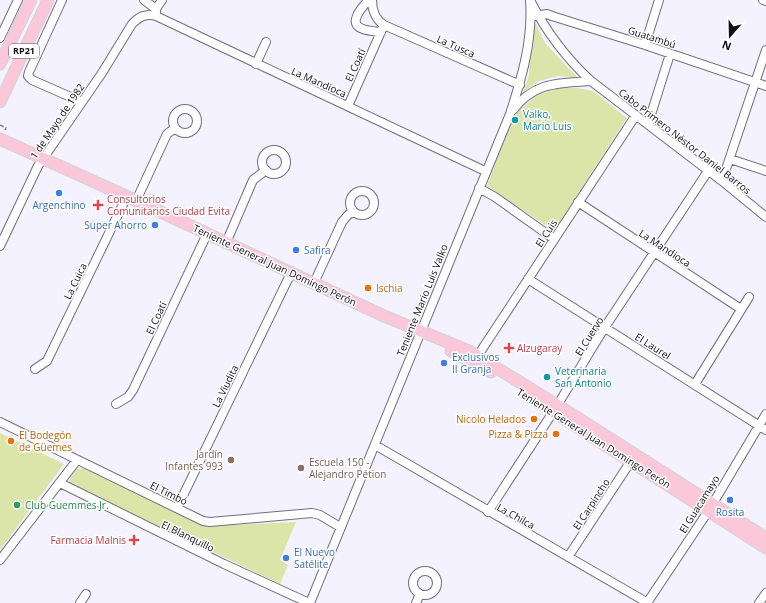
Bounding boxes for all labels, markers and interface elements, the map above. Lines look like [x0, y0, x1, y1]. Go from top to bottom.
north arrow [710, 16, 750, 56]
street label: Guatambú [626, 23, 678, 51]
street label: La Tusca [435, 31, 477, 61]
text: N [720, 37, 733, 54]
road number: RP21 [9, 44, 39, 58]
street label: El Coatí [342, 46, 369, 84]
street label: La Mandioca [289, 64, 349, 100]
street label: 1 de Mayo de 1982 [27, 80, 88, 161]
street label: Cabo Primero Néstor Daniel Barros [616, 85, 754, 197]
place label: Valko, Mario Luis [523, 107, 572, 133]
marker: Valko, Mario Luis [510, 115, 520, 125]
marker: Argenchino [54, 188, 64, 198]
place label: Consultorios Comunitarios Ciudad Evita [107, 192, 230, 218]
place label: Argenchino [32, 198, 86, 212]
marker: Consultorios Comunitarios Ciudad Evita [92, 199, 104, 211]
street label: El Cuis [532, 216, 560, 250]
place label: Super Ahorro [84, 218, 147, 232]
marker: Super Ahorro [150, 220, 160, 230]
street label: Teniente General Juan Domingo Perón [191, 221, 359, 309]
street label: La Mandioca [636, 226, 694, 270]
street label: Teniente Mario Luis Valko [393, 242, 451, 358]
place label: Safira [304, 243, 331, 257]
marker: Safira [291, 245, 301, 255]
street label: La Cuica [60, 261, 90, 301]
place label: Ischia [376, 281, 403, 295]
marker: Ischia [363, 283, 373, 293]
street label: El Coatí [142, 299, 170, 337]
street label: El Cuervo [571, 314, 607, 358]
street label: El Laurel [632, 330, 674, 362]
place label: Alzugaray [517, 341, 563, 355]
marker: Alzugaray [504, 343, 514, 353]
place label: Exclusivos II Granja [452, 350, 500, 376]
marker: Exclusivos II Granja [439, 358, 449, 368]
street label: La Viudita [209, 362, 241, 410]
place label: Veterinaria San Antonio [555, 364, 611, 390]
marker: Veterinaria San Antonio [542, 372, 552, 382]
street label: Teniente General Juan Domingo Perón [514, 385, 674, 491]
place label: Nicolo Helados [456, 412, 526, 426]
marker: Nicolo Helados [529, 414, 539, 424]
place label: Pizza & Pizza [489, 427, 548, 441]
place label: El Bodegón de Güemes [19, 428, 72, 454]
marker: Pizza & Pizza [551, 429, 561, 439]
marker: El Bodegón de Güemes [6, 436, 16, 446]
place label: Jardín Infantes 993 [165, 447, 223, 473]
marker: Jardín Infantes 993 [226, 455, 236, 465]
place label: Escuela 150 - Alejandro Pétion [309, 455, 386, 481]
marker: Escuela 150 - Alejandro Pétion [296, 463, 306, 473]
street label: El Guacamayo [676, 472, 722, 536]
street label: El Carpincho [569, 476, 613, 532]
street label: El Timbó [148, 478, 190, 508]
marker: Rosita [725, 495, 735, 505]
place label: Club Guemmes Jr. [25, 498, 109, 512]
marker: Club Guemmes Jr. [12, 500, 22, 510]
street label: La Chilca [495, 500, 537, 532]
place label: Rosita [716, 505, 744, 519]
street label: El Blanquillo [159, 517, 217, 555]
place label: Farmacia Malnis [50, 533, 126, 547]
marker: Farmacia Malnis [129, 535, 139, 545]
place label: El Nuevo Satélite [294, 545, 335, 571]
marker: El Nuevo Satélite [281, 553, 291, 563]

